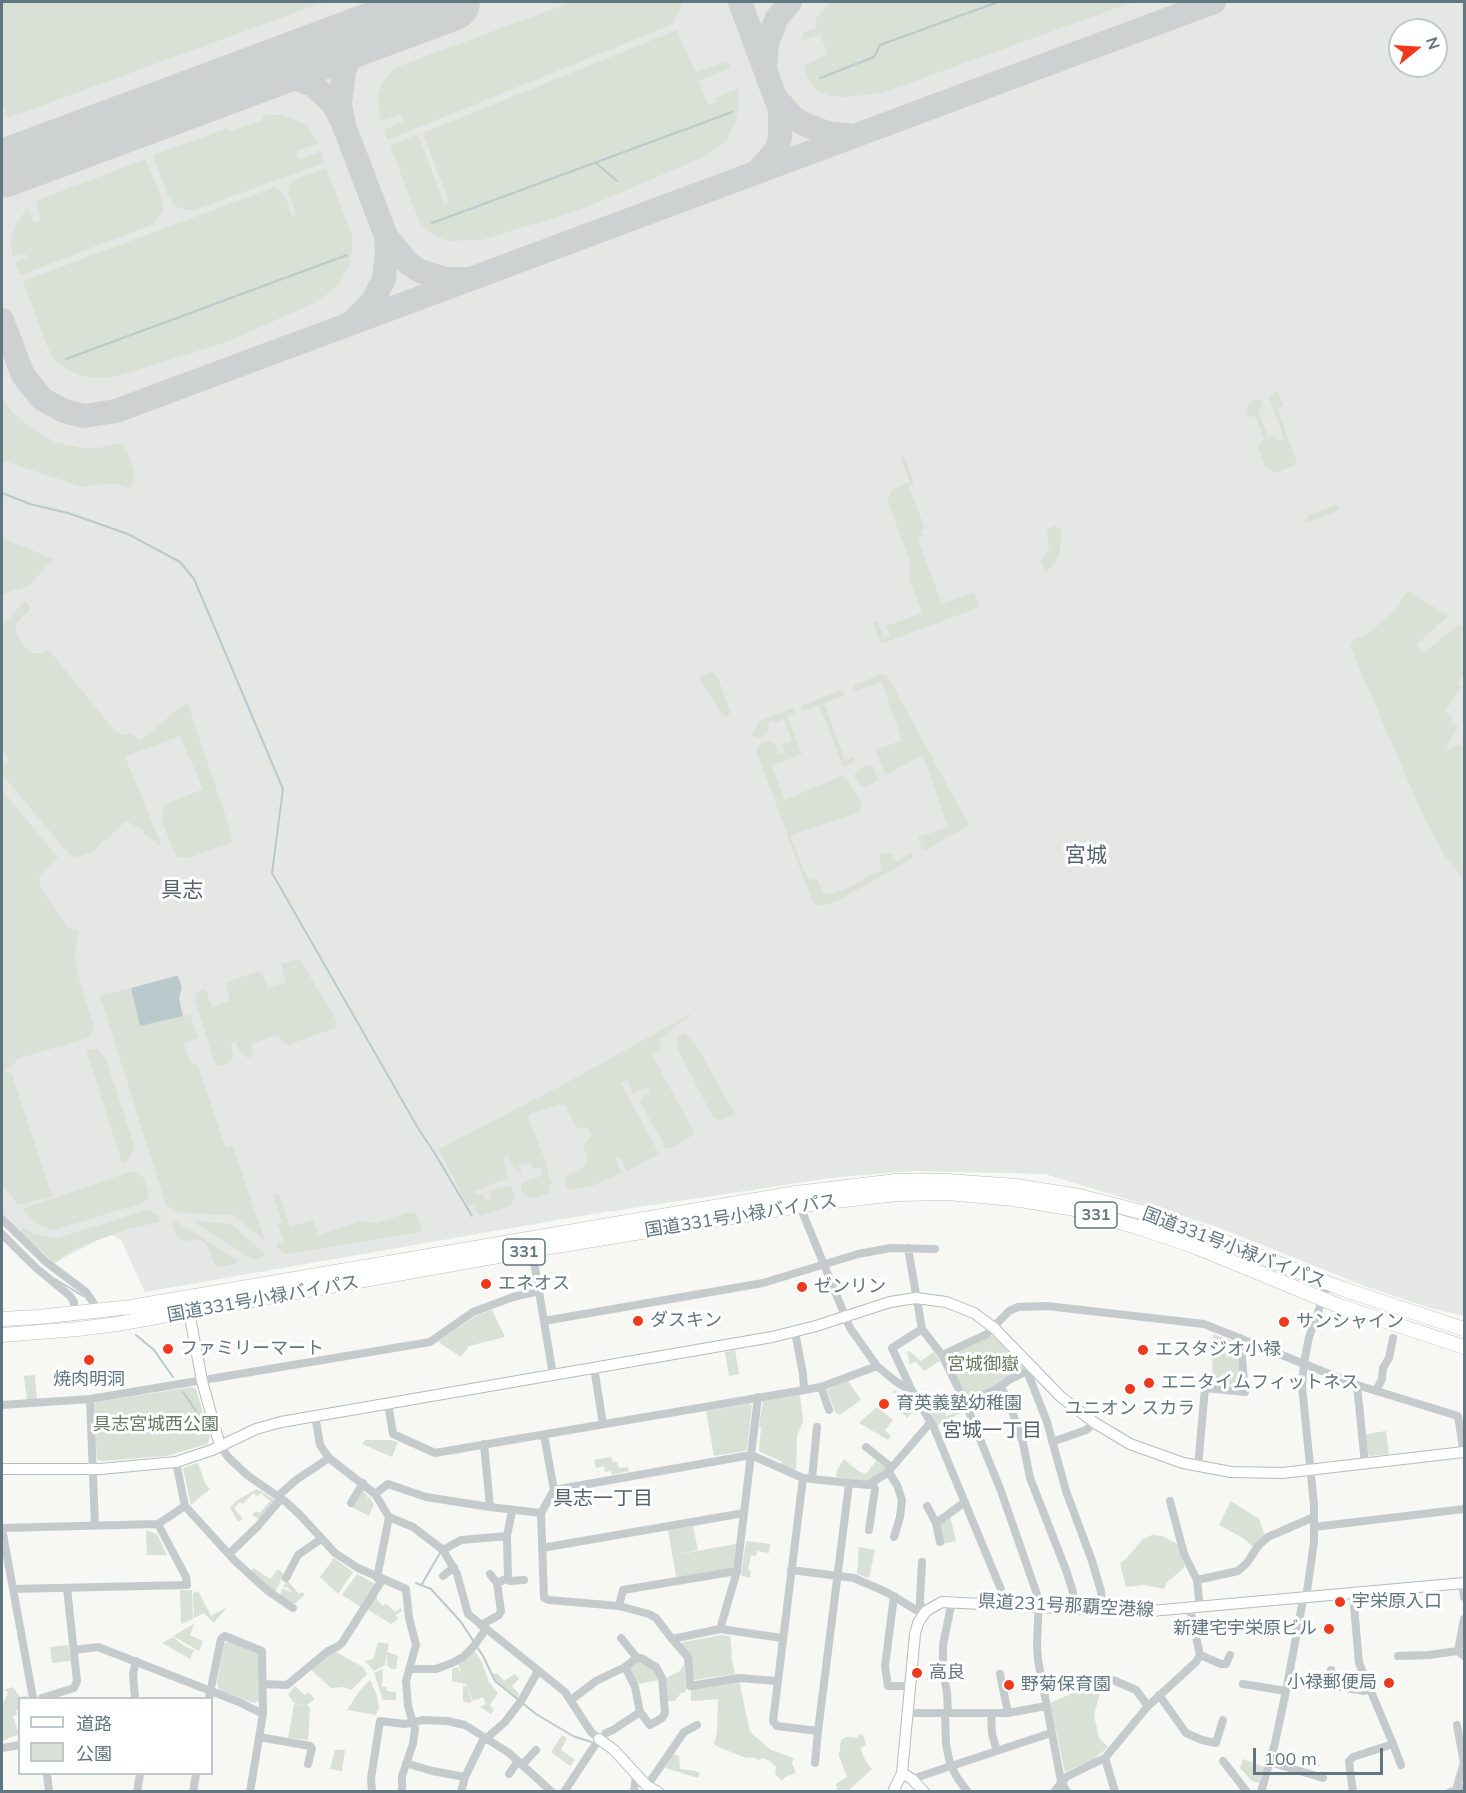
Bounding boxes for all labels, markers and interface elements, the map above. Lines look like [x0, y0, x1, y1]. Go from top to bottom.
north arrow [1388, 18, 1448, 78]
text: N [1422, 34, 1445, 52]
district label: 宮城 [1065, 843, 1107, 869]
district label: 具志 [161, 878, 203, 904]
street label: 国道331号小禄バイパス [643, 1190, 839, 1242]
road number: 331 [1075, 1202, 1117, 1228]
street label: 国道331号小禄バイパス [1139, 1203, 1329, 1293]
road number: 331 [503, 1239, 545, 1265]
street label: 国道331号小禄バイパス [165, 1271, 361, 1327]
place label: エネオス [498, 1273, 570, 1295]
place label: ゼンリン [814, 1276, 886, 1298]
marker: エネオス [479, 1277, 493, 1291]
marker: ゼンリン [795, 1280, 809, 1294]
place label: ダスキン [650, 1310, 722, 1332]
place label: サンシャイン [1296, 1311, 1404, 1333]
marker: ダスキン [631, 1314, 645, 1328]
marker: サンシャイン [1277, 1315, 1291, 1329]
place label: ファミリーマート [180, 1338, 324, 1360]
place label: エスタジオ小禄 [1155, 1339, 1281, 1361]
marker: ファミリーマート [161, 1342, 175, 1356]
marker: エスタジオ小禄 [1136, 1343, 1150, 1357]
marker: 焼肉明洞 [82, 1353, 96, 1367]
park label: 宮城御嶽 [947, 1354, 1019, 1376]
place label: 焼肉明洞 [53, 1369, 125, 1391]
place label: エニタイムフィットネス [1161, 1372, 1359, 1394]
marker: エニタイムフィットネス [1142, 1376, 1156, 1390]
marker: ユニオン スカラ [1123, 1382, 1137, 1396]
place label: 育英義塾幼稚園 [896, 1393, 1022, 1415]
marker: 育英義塾幼稚園 [877, 1397, 891, 1411]
place label: ユニオン スカラ [1065, 1398, 1195, 1420]
park label: 具志宮城西公園 [93, 1414, 219, 1436]
district label: 宮城一丁目 [942, 1419, 1042, 1443]
district label: 具志一丁目 [553, 1487, 653, 1511]
street label: 県道231号那覇空港線 [977, 1591, 1155, 1621]
place label: 宇栄原入口 [1352, 1591, 1442, 1613]
marker: 宇栄原入口 [1333, 1595, 1347, 1609]
place label: 新建宅宇栄原ビル [1173, 1618, 1317, 1640]
marker: 新建宅宇栄原ビル [1322, 1622, 1336, 1636]
place label: 高良 [929, 1662, 965, 1684]
marker: 高良 [910, 1666, 924, 1680]
place label: 小禄郵便局 [1287, 1672, 1377, 1694]
place label: 野菊保育園 [1021, 1674, 1111, 1696]
marker: 小禄郵便局 [1382, 1676, 1396, 1690]
marker: 野菊保育園 [1002, 1678, 1016, 1692]
legend [18, 1697, 213, 1775]
text: 道路 [76, 1712, 112, 1735]
scale bar [1256, 1736, 1386, 1774]
text: 公園 [76, 1742, 112, 1765]
text: 100 m [1264, 1747, 1317, 1770]

